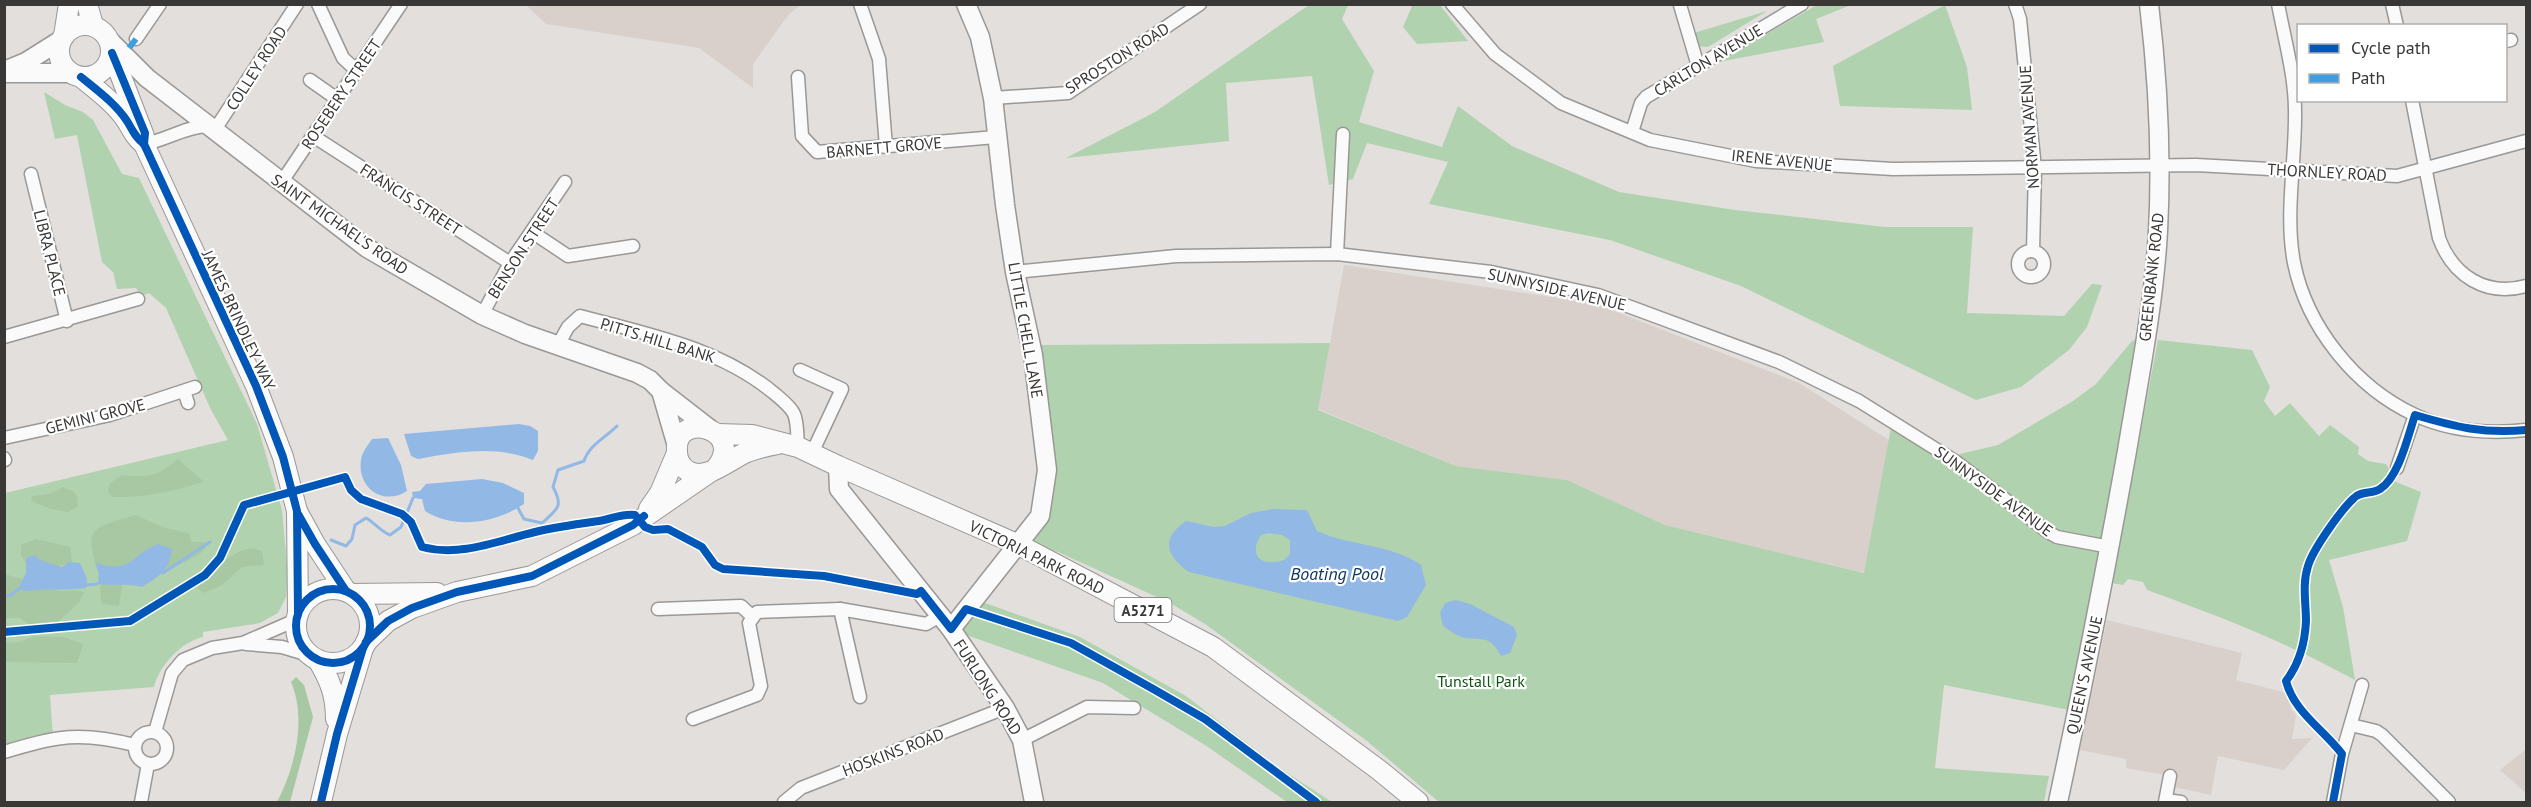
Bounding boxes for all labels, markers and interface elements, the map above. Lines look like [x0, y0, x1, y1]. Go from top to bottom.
street label: SPROSTON ROAD [1061, 18, 1173, 98]
street label: CARLTON AVENUE [1650, 20, 1766, 100]
street label: COLLEY ROAD [221, 22, 291, 114]
legend [2297, 24, 2507, 102]
street label: ROSEBERY STREET [297, 35, 385, 153]
text: Cycle path [2351, 36, 2431, 59]
street label: NORMAN AVENUE [2015, 65, 2043, 189]
text: Path [2351, 66, 2385, 89]
street label: BARNETT GROVE [825, 132, 943, 162]
street label: IRENE AVENUE [1730, 145, 1834, 175]
street label: FRANCIS STREET [356, 159, 466, 239]
street label: THORNLEY ROAD [2267, 159, 2387, 185]
street label: SAINT MICHAEL'S ROAD [268, 169, 412, 279]
street label: BENSON STREET [483, 194, 563, 302]
street label: LIBRA PLACE [30, 208, 70, 298]
street label: GREENBANK ROAD [2134, 212, 2168, 342]
street label: JAMES BRINDLEY WAY [197, 246, 280, 393]
street label: LITTLE CHELL LANE [1004, 260, 1048, 400]
street label: SUNNYSIDE AVENUE [1486, 263, 1628, 315]
street label: PITTS HILL BANK [598, 313, 718, 367]
street label: GEMINI GROVE [43, 394, 147, 438]
street label: SUNNYSIDE AVENUE [1931, 441, 2057, 541]
street label: VICTORIA PARK ROAD [965, 515, 1108, 598]
water label: Boating Pool [1290, 562, 1384, 585]
road number: A5271 [1114, 598, 1172, 622]
street label: QUEEN'S AVENUE [2062, 614, 2106, 736]
street label: FURLONG ROAD [950, 635, 1026, 739]
park label: Tunstall Park [1437, 671, 1525, 691]
street label: HOSKINS ROAD [839, 723, 947, 781]

